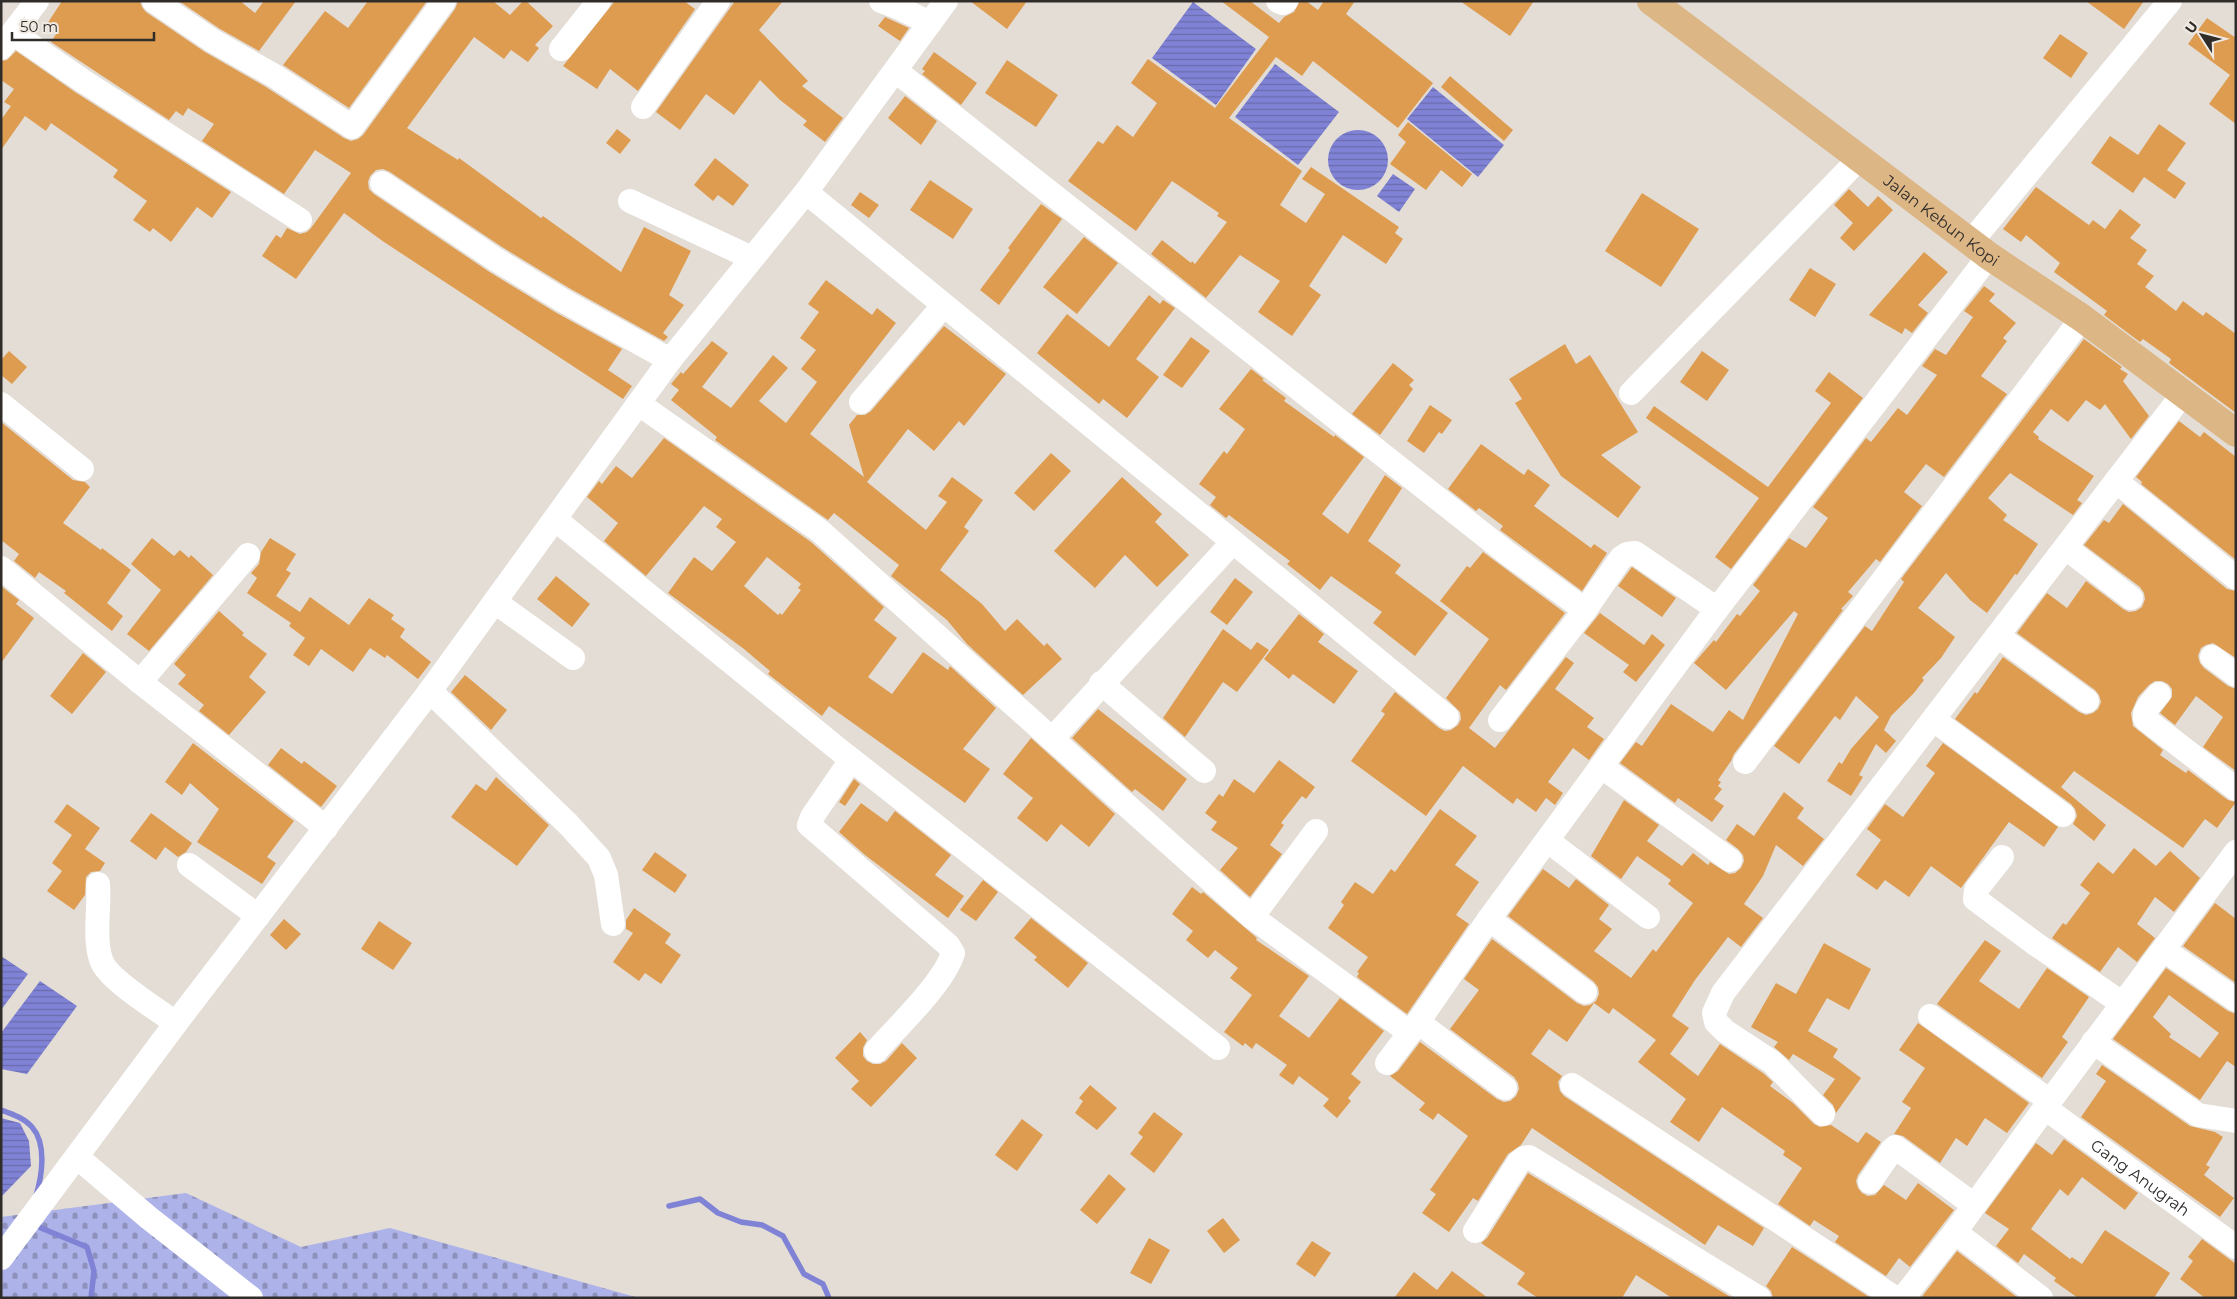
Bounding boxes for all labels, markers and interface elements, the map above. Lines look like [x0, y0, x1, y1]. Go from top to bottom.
scale bar [12, 10, 155, 42]
north arrow [2177, 10, 2227, 60]
text: 50 m [20, 17, 58, 36]
text: U [2181, 18, 2202, 37]
street label: Jalan Kebun Kopi [1879, 170, 2003, 270]
street label: Gang Anugrah [2087, 1135, 2194, 1220]

